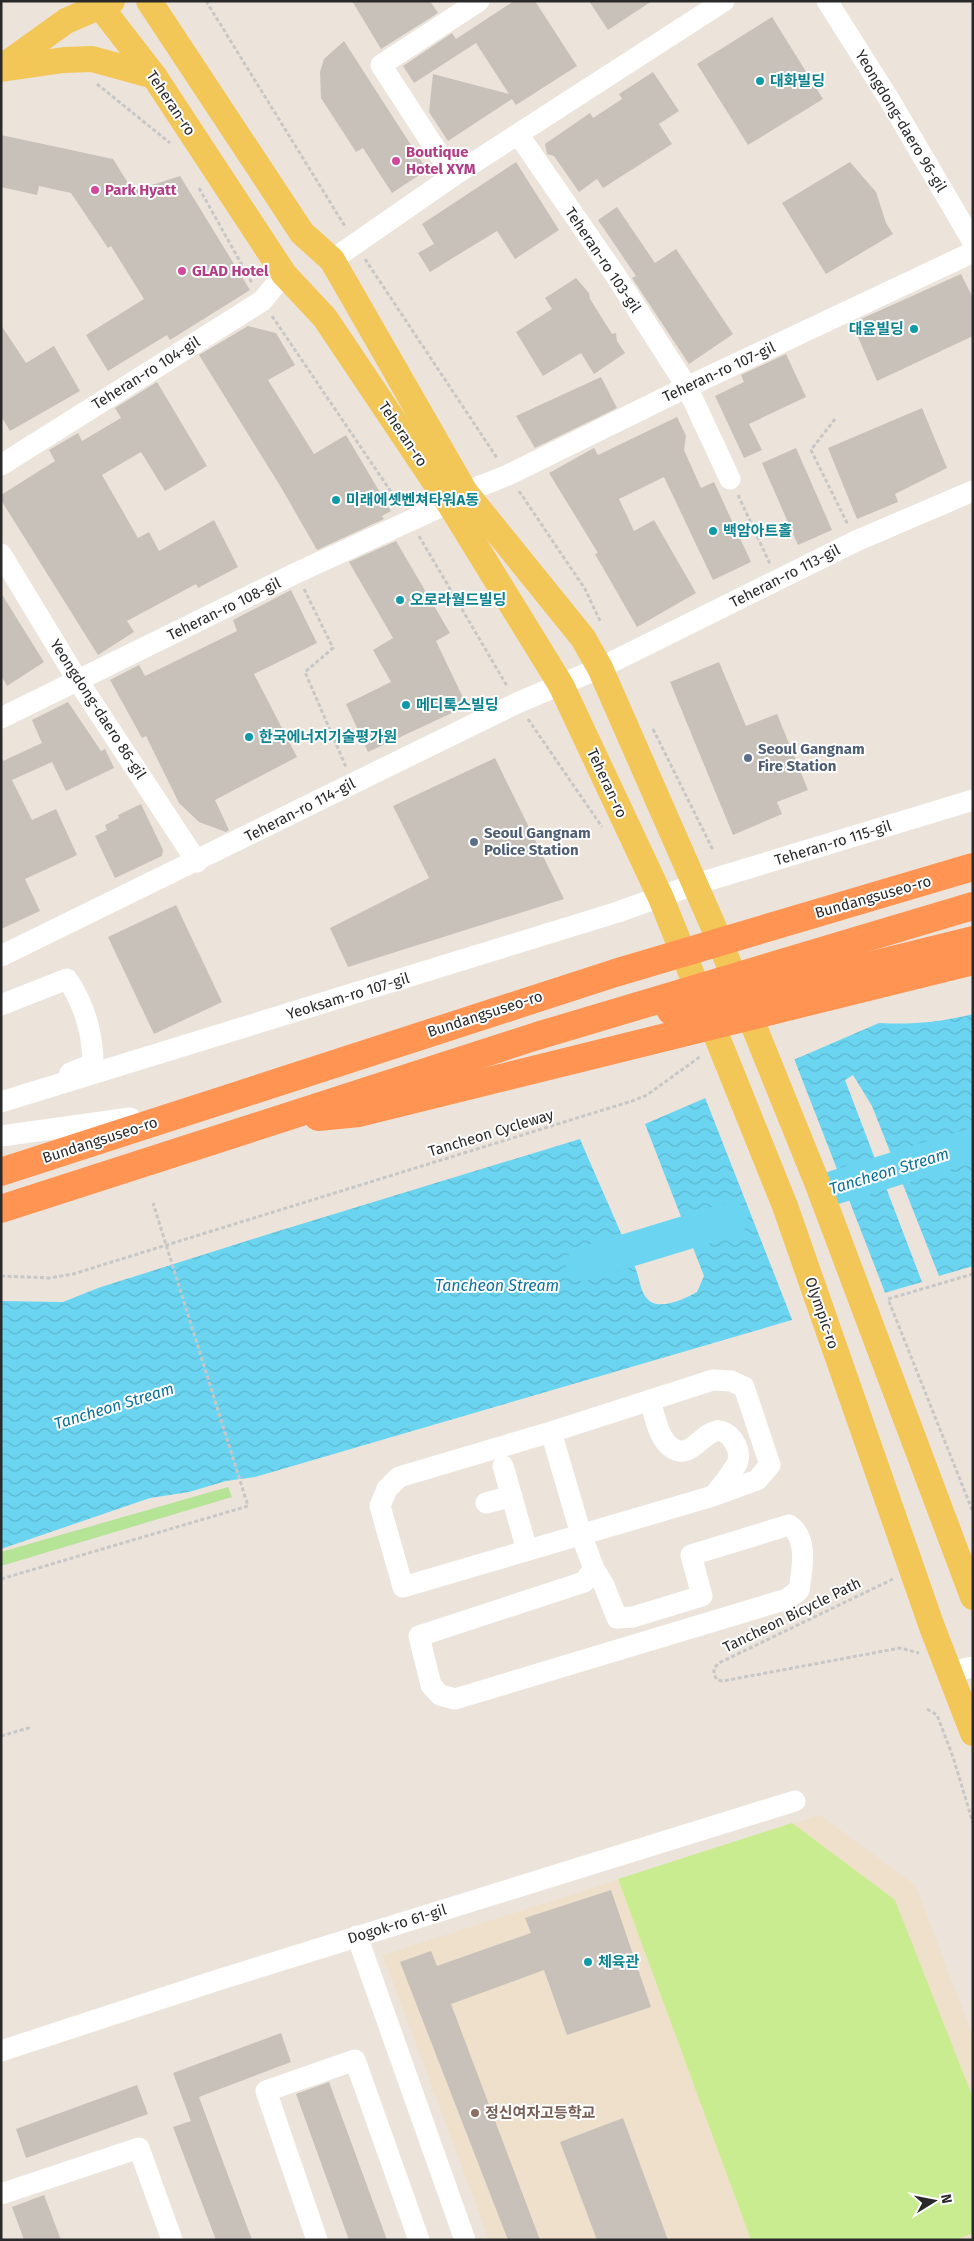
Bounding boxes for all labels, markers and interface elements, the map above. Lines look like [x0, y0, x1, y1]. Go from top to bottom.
street label: Yeongdong-daero 96-gil [851, 47, 951, 196]
street label: Teheran-ro [143, 67, 199, 139]
place label: 대화빌딩 [770, 72, 825, 90]
marker: 대화빌딩 [754, 75, 766, 87]
place label: Boutique Hotel XYM [406, 143, 476, 178]
marker: Boutique Hotel XYM [390, 155, 402, 167]
place label: Park Hyatt [105, 181, 177, 199]
marker: Park Hyatt [89, 184, 101, 196]
street label: Teheran-ro 103-gil [561, 204, 645, 317]
place label: GLAD Hotel [192, 262, 269, 280]
marker: GLAD Hotel [176, 265, 188, 277]
place label: 대윤빌딩 [849, 320, 904, 338]
marker: 대윤빌딩 [908, 323, 920, 335]
street label: Teheran-ro 104-gil [89, 332, 204, 413]
street label: Teheran-ro 107-gil [660, 338, 779, 406]
street label: Teheran-ro [375, 398, 431, 470]
place label: 미래에셋벤쳐타워A동 [346, 491, 479, 509]
marker: 미래에셋벤쳐타워A동 [330, 494, 342, 506]
place label: 백암아트홀 [723, 522, 792, 540]
marker: 백암아트홀 [707, 525, 719, 537]
street label: Teheran-ro 113-gil [727, 540, 844, 612]
street label: Teheran-ro 108-gil [164, 573, 284, 644]
place label: 오로라월드빌딩 [410, 591, 507, 609]
marker: 오로라월드빌딩 [394, 594, 406, 606]
street label: Yeongdong-daero 86-gil [46, 636, 150, 783]
place label: 메디톡스빌딩 [416, 696, 499, 714]
marker: 메디톡스빌딩 [400, 699, 412, 711]
place label: 한국에너지기술평가원 [259, 728, 397, 746]
marker: 한국에너지기술평가원 [243, 731, 255, 743]
place label: Seoul Gangnam Fire Station [758, 740, 865, 775]
street label: Teheran-ro [583, 745, 631, 821]
marker: Seoul Gangnam Fire Station [742, 752, 754, 764]
street label: Teheran-ro 114-gil [242, 774, 359, 846]
street label: Teheran-ro 115-gil [772, 817, 894, 869]
place label: Seoul Gangnam Police Station [484, 824, 591, 859]
marker: Seoul Gangnam Police Station [468, 836, 480, 848]
street label: Bundangsuseo-ro [813, 872, 933, 922]
street label: Yeoksam-ro 107-gil [284, 969, 412, 1023]
street label: Bundangsuseo-ro [425, 987, 545, 1041]
street label: Tancheon Cycleway [426, 1105, 556, 1161]
street label: Bundangsuseo-ro [40, 1113, 160, 1167]
water label: Tancheon Stream [827, 1144, 951, 1198]
street label: Olympic-ro [801, 1275, 843, 1351]
water label: Tancheon Stream [435, 1276, 559, 1295]
water label: Tancheon Stream [52, 1379, 176, 1433]
street label: Tancheon Bicycle Path [720, 1574, 864, 1656]
street label: Dogok-ro 61-gil [345, 1900, 449, 1948]
place label: 체육관 [598, 1953, 640, 1971]
marker: 체육관 [582, 1956, 594, 1968]
place label: 정신여자고등학교 [485, 2104, 596, 2122]
marker: 정신여자고등학교 [469, 2107, 481, 2119]
north arrow [909, 2176, 959, 2226]
text: N [937, 2193, 955, 2205]

